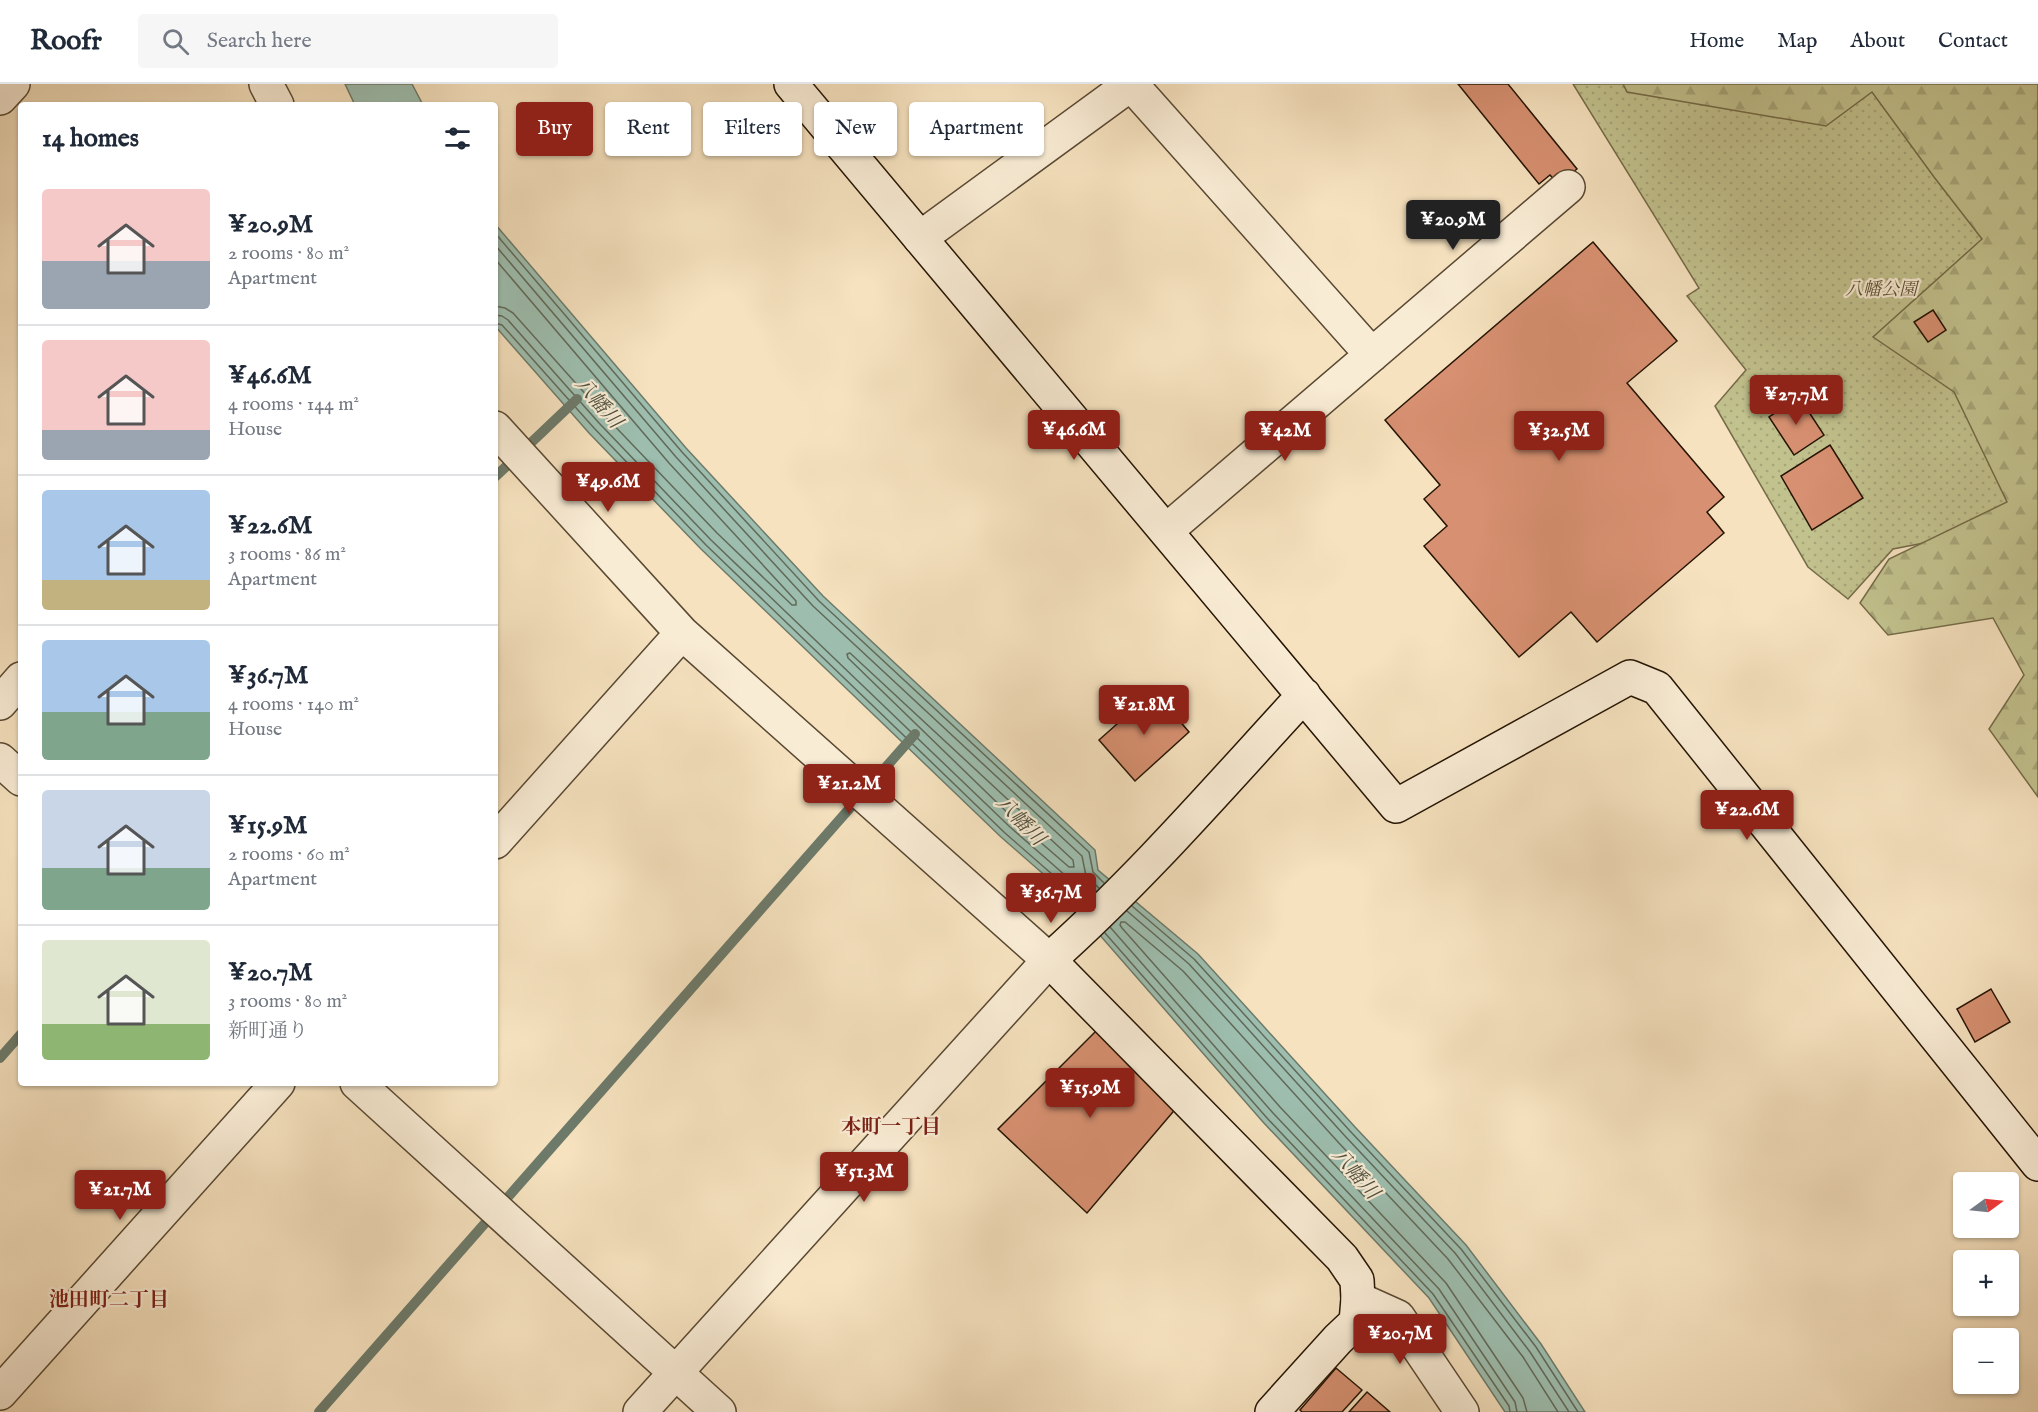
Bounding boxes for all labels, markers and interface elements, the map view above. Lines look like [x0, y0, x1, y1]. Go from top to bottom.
search box [138, 14, 558, 68]
text: Roofr [30, 24, 102, 59]
icon: search [159, 25, 192, 58]
text: Search here [207, 27, 312, 55]
text: Home [1689, 28, 1744, 55]
text: Map [1777, 28, 1817, 55]
text: About [1850, 28, 1905, 55]
text: Contact [1938, 28, 2008, 55]
chip: Buy [516, 102, 593, 156]
chip: Rent [605, 102, 691, 156]
chip: Filters [703, 102, 802, 156]
chip: New [814, 102, 897, 156]
chip: Apartment [909, 102, 1044, 156]
text: 14 homes [42, 122, 139, 155]
icon: filters [441, 122, 474, 155]
pin: ¥20.9M [1404, 200, 1502, 251]
text: ¥20.9M [1420, 207, 1486, 232]
text: ¥20.9M [228, 208, 313, 241]
icon: home [90, 213, 162, 285]
text: 2 rooms · 80 m² [228, 241, 349, 266]
text: Apartment [228, 266, 317, 291]
park label: 八幡公園 [1845, 279, 1920, 302]
text: ¥46.6M [228, 359, 312, 392]
icon: home [90, 364, 162, 436]
water label: 八幡川 [569, 372, 628, 435]
pin: ¥27.7M [1747, 375, 1845, 426]
text: ¥27.7M [1764, 382, 1828, 407]
text: 4 rooms · 144 m² [228, 392, 359, 417]
pin: ¥46.6M [1025, 410, 1123, 461]
pin: ¥42M [1249, 411, 1321, 462]
pin: ¥32.5M [1510, 411, 1608, 462]
text: House [228, 417, 282, 442]
text: ¥46.6M [1042, 417, 1106, 442]
text: ¥42M [1259, 418, 1311, 443]
text: ¥32.5M [1528, 418, 1590, 443]
pin: ¥49.6M [559, 462, 657, 513]
text: ¥49.6M [576, 469, 640, 494]
text: ¥22.6M [228, 509, 312, 542]
icon: home [90, 514, 162, 586]
text: 3 rooms · 86 m² [228, 542, 346, 567]
text: Apartment [228, 567, 317, 592]
text: ¥36.7M [228, 659, 308, 692]
icon: home [90, 664, 162, 736]
pin: ¥21.8M [1095, 685, 1193, 736]
text: 4 rooms · 140 m² [228, 692, 359, 717]
text: ¥21.8M [1113, 692, 1175, 717]
text: House [228, 717, 282, 742]
pin: ¥21.2M [800, 764, 898, 815]
text: ¥21.2M [817, 771, 881, 796]
pin: ¥22.6M [1698, 790, 1796, 841]
water label: 八幡川 [990, 791, 1051, 853]
text: ¥22.6M [1715, 797, 1779, 822]
text: ¥15.9M [228, 809, 307, 842]
icon: home [90, 814, 162, 886]
text: 2 rooms · 60 m² [228, 842, 350, 867]
text: Apartment [228, 867, 317, 892]
pin: ¥36.7M [1002, 873, 1100, 924]
text: ¥36.7M [1020, 880, 1082, 905]
text: ¥20.7M [228, 956, 313, 989]
icon: home [90, 964, 162, 1036]
text: 3 rooms · 80 m² [228, 989, 347, 1014]
text: 新町通り [228, 1019, 308, 1044]
pin: ¥15.9M [1041, 1068, 1139, 1119]
text: ¥15.9M [1059, 1075, 1121, 1100]
district label: 本町一丁目 [841, 1115, 941, 1140]
water label: 八幡川 [1326, 1143, 1385, 1206]
pin: ¥51.3M [815, 1152, 913, 1203]
text: ¥51.3M [834, 1159, 894, 1184]
pin: ¥21.7M [71, 1170, 169, 1221]
north arrow [1953, 1172, 2019, 1238]
map controls [1953, 1172, 2019, 1394]
text: ¥21.7M [89, 1177, 151, 1202]
button: + [1953, 1250, 2019, 1316]
district label: 池田町二丁目 [49, 1288, 169, 1313]
pin: ¥20.7M [1351, 1314, 1449, 1365]
text: ¥20.7M [1367, 1321, 1433, 1346]
button: − [1953, 1328, 2019, 1394]

